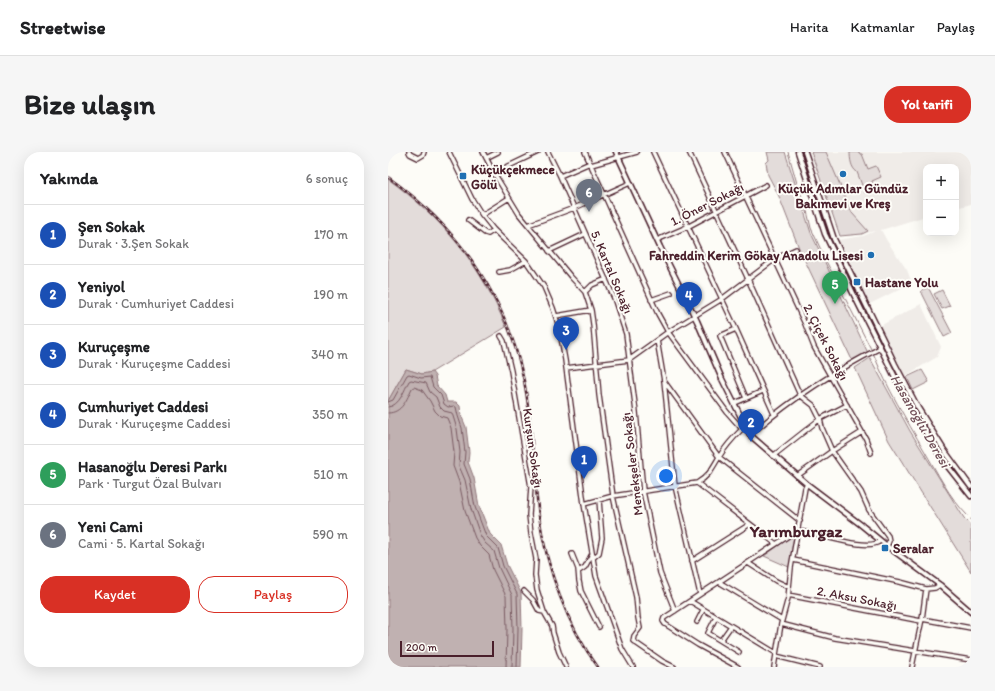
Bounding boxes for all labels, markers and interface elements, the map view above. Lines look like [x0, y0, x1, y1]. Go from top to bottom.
text: Streetwise [20, 16, 106, 39]
text: Harita [790, 19, 829, 36]
text: Katmanlar [851, 19, 915, 36]
text: Paylaş [937, 19, 975, 36]
button: Yol tarifi [884, 86, 971, 123]
text: Bize ulaşın [24, 87, 155, 121]
place label: Küçükçekmece Gölü [471, 162, 555, 192]
map controls [923, 164, 959, 236]
button: + [923, 164, 959, 200]
text: Yakında [40, 168, 98, 188]
marker: Küçük Adımlar Gündüz Bakımevi ve Kreş [838, 169, 848, 179]
text: 6 sonuç [306, 171, 348, 186]
marker: Küçükçekmece Gölü [458, 171, 468, 181]
pin: 6 [576, 179, 602, 212]
street label: 1. Öner Sokağı [668, 179, 746, 229]
place label: Küçük Adımlar Gündüz Bakımevi ve Kreş [778, 181, 909, 212]
button: − [923, 200, 959, 236]
text: Şen Sokak [78, 218, 145, 236]
text: 1 [50, 227, 56, 242]
text: 170 m [314, 227, 348, 242]
street label: 5. Kartal Sokağı [588, 228, 636, 316]
text: Durak · 3.Şen Sokak [78, 236, 189, 251]
place label: Fahreddin Kerim Gökay Anadolu Lisesi [649, 248, 863, 264]
marker: Fahreddin Kerim Gökay Anadolu Lisesi [866, 250, 876, 260]
pin: 5 [822, 271, 848, 304]
place label: Hastane Yolu [865, 275, 939, 290]
marker: Hastane Yolu [852, 277, 862, 287]
text: Yeniyol [78, 278, 125, 296]
pin: 4 [676, 282, 702, 315]
text: 2 [50, 287, 56, 302]
text: 190 m [313, 287, 348, 302]
text: Durak · Cumhuriyet Caddesi [78, 296, 234, 311]
street label: 2. Çiçek Sokağı [800, 301, 852, 383]
pin: 3 [553, 317, 579, 350]
text: Kuruçeşme [78, 338, 150, 356]
text: 3 [49, 347, 57, 362]
text: 340 m [311, 347, 348, 362]
text: Durak · Kuruçeşme Caddesi [78, 356, 231, 371]
water label: Hasanoğlu Deresi [886, 371, 954, 472]
text: Cumhuriyet Caddesi [78, 398, 208, 416]
text: 4 [49, 407, 57, 422]
text: 350 m [312, 407, 348, 422]
street label: Kurşun Sokağı [520, 407, 546, 489]
pin: 2 [738, 409, 764, 442]
street label: Menekşeler Sokağı [618, 412, 646, 516]
text: Durak · Kuruçeşme Caddesi [78, 416, 231, 431]
pin: 1 [571, 446, 597, 479]
text: Hasanoğlu Deresi Parkı [78, 458, 227, 476]
your location [656, 466, 676, 486]
text: 5 [50, 467, 56, 482]
text: 510 m [313, 467, 348, 482]
text: Park · Turgut Özal Bulvarı [78, 476, 221, 491]
text: Yeni Cami [78, 518, 143, 536]
district label: Yarımburgaz [749, 521, 843, 542]
text: 6 [50, 527, 56, 542]
text: 590 m [313, 527, 348, 542]
text: Cami · 5. Kartal Sokağı [78, 536, 205, 551]
place label: Seralar [893, 541, 934, 556]
marker: Seralar [880, 543, 890, 553]
button: Kaydet [40, 576, 190, 613]
button: Paylaş [198, 576, 348, 613]
street label: 2. Aksu Sokağı [816, 583, 898, 613]
scale bar [400, 639, 494, 658]
text: 200 m [406, 641, 437, 654]

